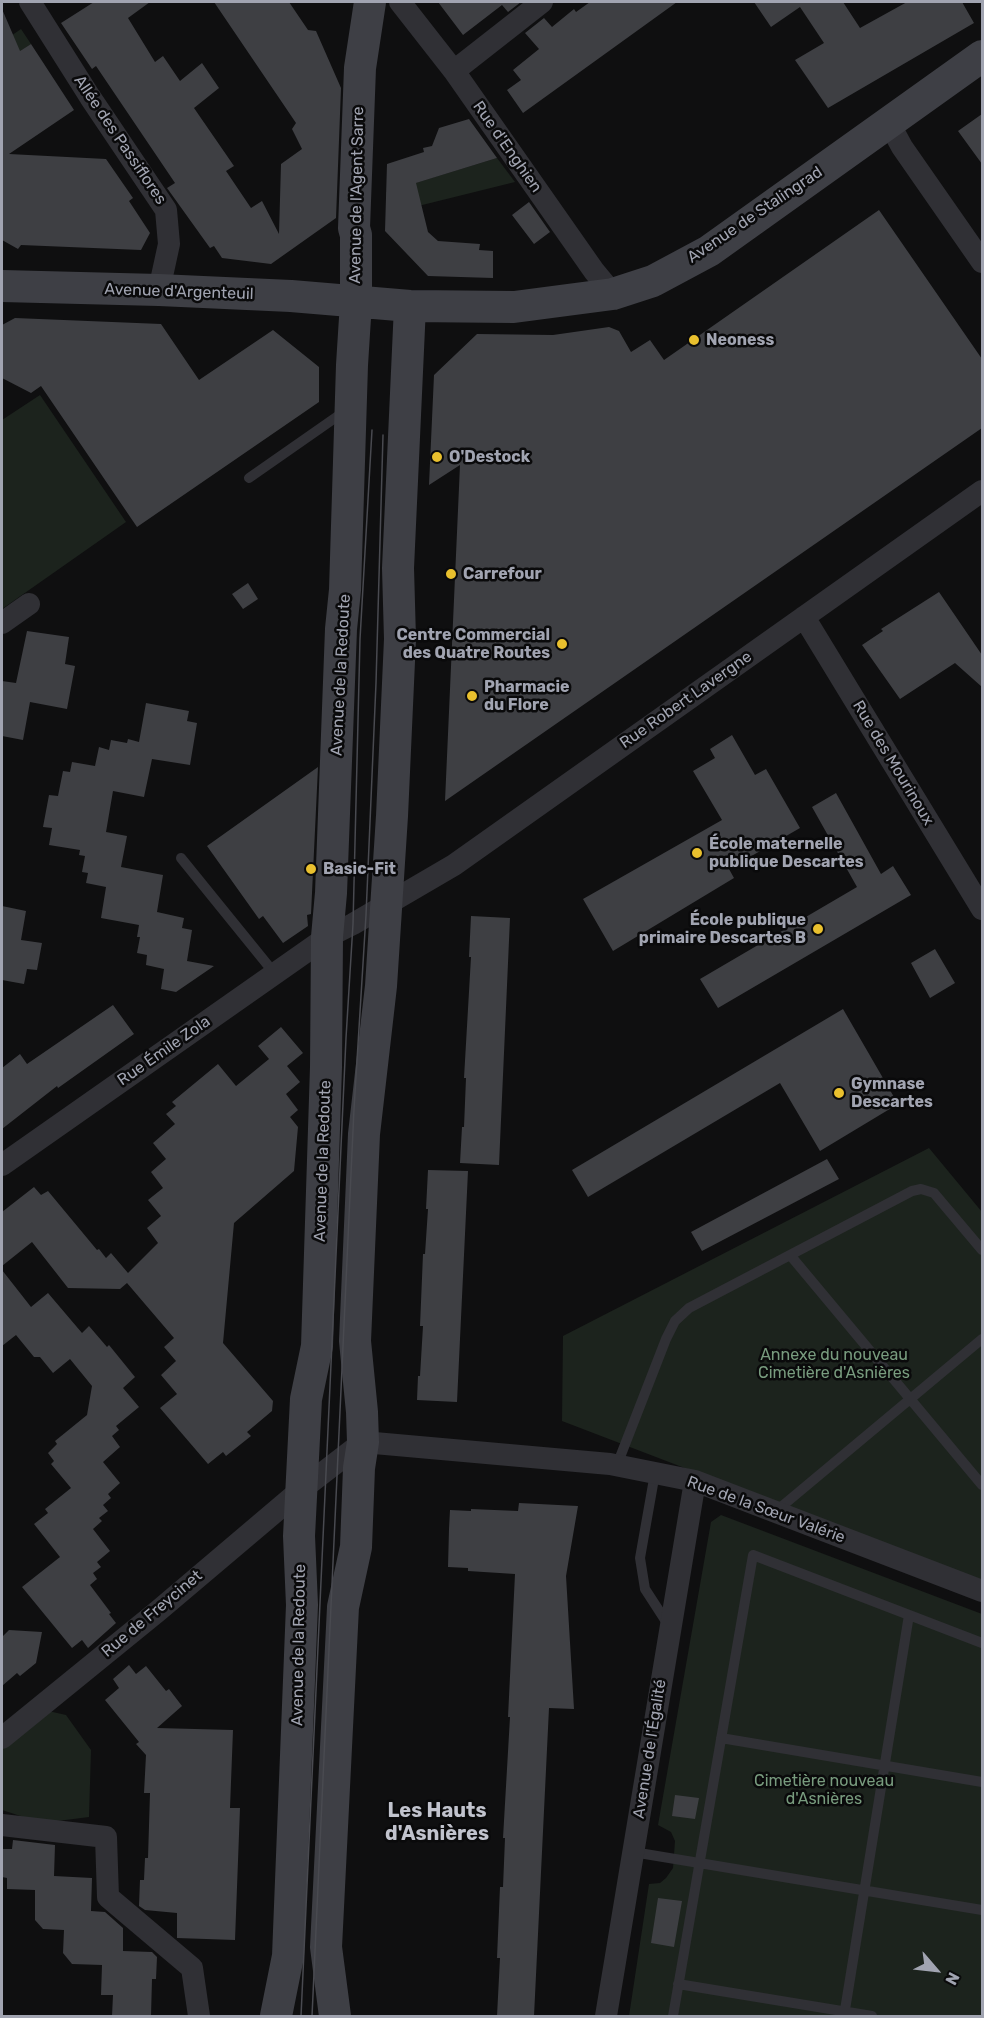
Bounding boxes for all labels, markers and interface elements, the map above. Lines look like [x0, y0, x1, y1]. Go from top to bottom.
street label: Allée des Passiflores [70, 72, 170, 208]
street label: Rue d'Enghien [468, 98, 546, 196]
street label: Avenue de l'Agent Sarre [346, 106, 368, 284]
street label: Avenue de Stalingrad [684, 163, 826, 267]
street label: Avenue d'Argenteuil [104, 280, 254, 304]
place label: Neoness [706, 330, 774, 350]
marker: Neoness [687, 333, 701, 347]
place label: O'Destock [449, 447, 530, 467]
marker: O'Destock [430, 450, 444, 464]
place label: Carrefour [463, 564, 542, 584]
marker: Carrefour [444, 567, 458, 581]
street label: Avenue de la Redoute [327, 594, 355, 756]
place label: Centre Commercial des Quatre Routes [396, 625, 550, 663]
marker: Centre Commercial des Quatre Routes [555, 637, 569, 651]
street label: Rue Robert Lavergne [616, 647, 756, 753]
place label: Pharmacie du Flore [484, 677, 570, 715]
marker: Pharmacie du Flore [465, 689, 479, 703]
street label: Rue des Mourinoux [848, 697, 938, 829]
place label: École maternelle publique Descartes [709, 834, 864, 872]
marker: École maternelle publique Descartes [690, 846, 704, 860]
place label: Basic-Fit [323, 859, 396, 879]
marker: Basic-Fit [304, 862, 318, 876]
place label: École publique primaire Descartes B [639, 910, 806, 948]
marker: École publique primaire Descartes B [811, 922, 825, 936]
street label: Rue Émile Zola [114, 1012, 214, 1090]
place label: Gymnase Descartes [851, 1074, 933, 1112]
street label: Avenue de la Redoute [311, 1080, 335, 1242]
marker: Gymnase Descartes [832, 1086, 846, 1100]
park label: Annexe du nouveau Cimetière d'Asnières [758, 1345, 910, 1383]
street label: Rue de la Sœur Valérie [684, 1472, 848, 1548]
street label: Avenue de la Redoute [288, 1564, 310, 1726]
street label: Rue de Freycinet [98, 1566, 206, 1662]
street label: Avenue de l'Égalité [630, 1678, 670, 1820]
park label: Cimetière nouveau d'Asnières [754, 1771, 894, 1809]
district label: Les Hauts d'Asnières [385, 1799, 489, 1846]
north arrow [906, 1940, 966, 2000]
text: N [941, 1969, 963, 1988]

